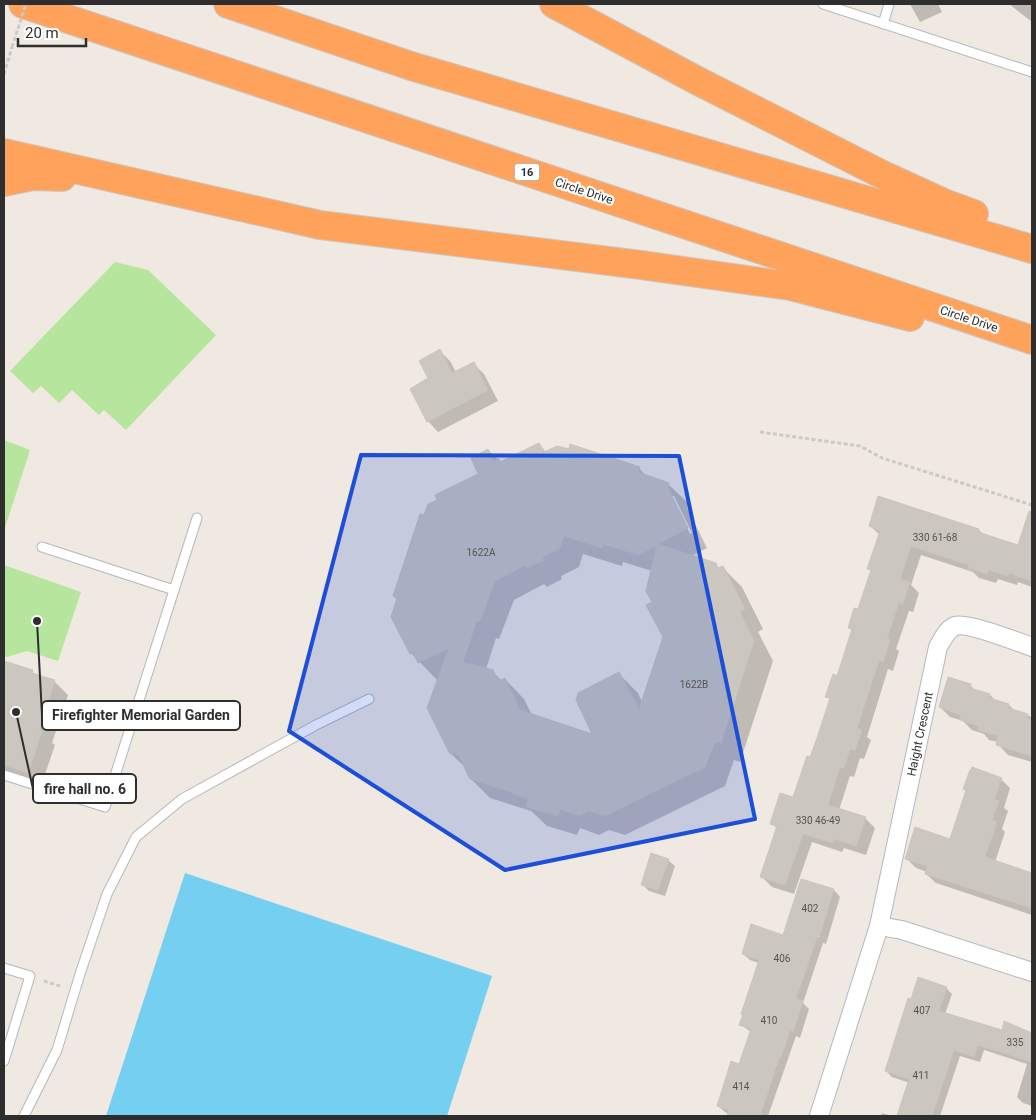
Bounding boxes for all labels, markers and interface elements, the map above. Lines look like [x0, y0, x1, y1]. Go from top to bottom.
scale bar [18, 15, 85, 47]
text: 20 m [25, 24, 59, 42]
road number: 16 [514, 163, 540, 180]
street label: Circle Drive [553, 175, 615, 207]
street label: Circle Drive [938, 303, 1000, 335]
house number: 330 61-68 [913, 532, 958, 543]
house number: 1622A [466, 547, 496, 558]
house number: 1622B [680, 679, 708, 690]
street label: Haight Crescent [904, 691, 936, 777]
callout: Firefighter Memorial Garden [42, 701, 240, 730]
text: Firefighter Memorial Garden [52, 707, 230, 723]
callout: fire hall no. 6 [33, 774, 136, 803]
text: fire hall no. 6 [44, 781, 126, 797]
house number: 330 46-49 [796, 815, 840, 826]
house number: 402 [802, 903, 819, 914]
house number: 406 [774, 953, 791, 964]
house number: 407 [914, 1005, 931, 1016]
house number: 410 [761, 1015, 778, 1026]
house number: 335 [1007, 1037, 1024, 1048]
house number: 411 [913, 1070, 929, 1081]
house number: 414 [733, 1081, 750, 1092]

